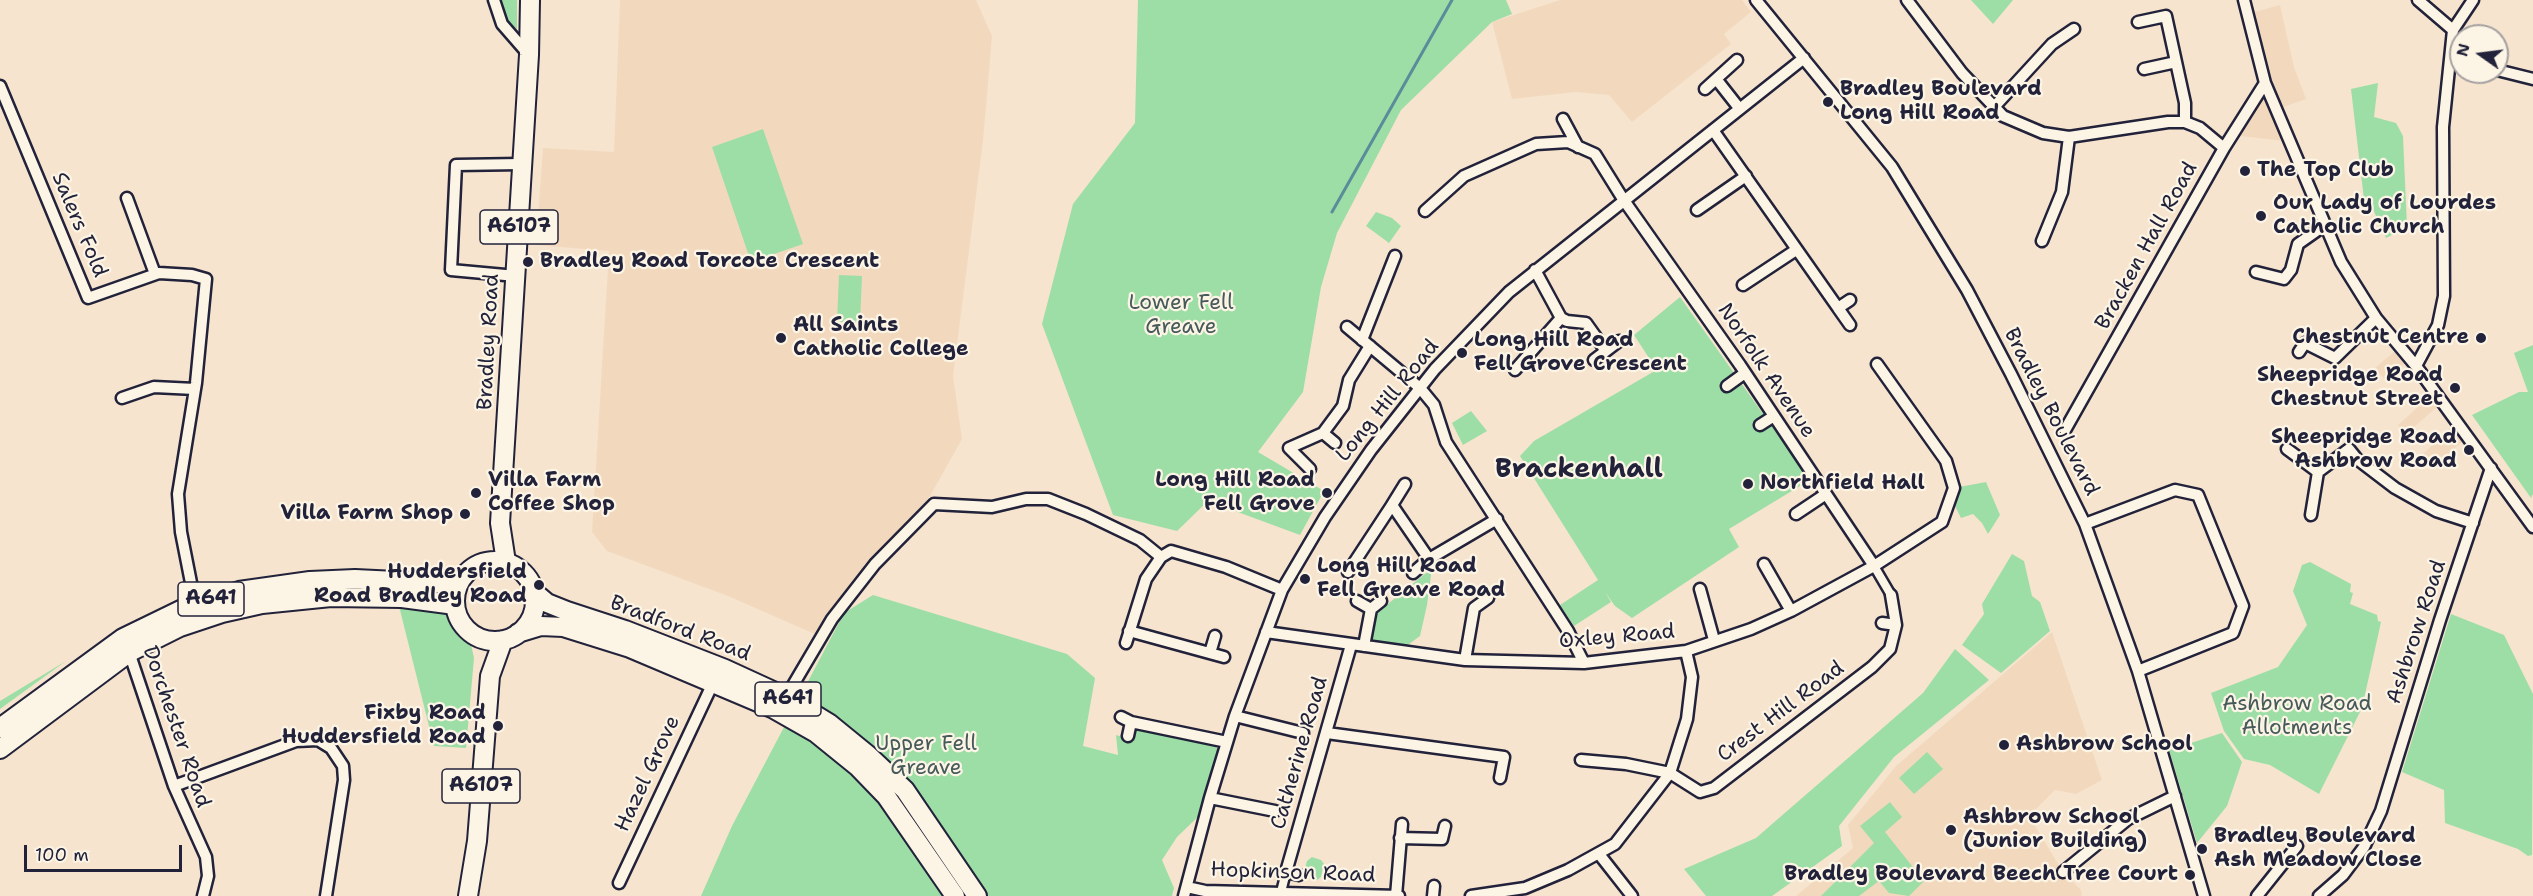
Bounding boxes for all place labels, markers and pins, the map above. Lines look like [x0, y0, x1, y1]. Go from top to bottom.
place label: Bradley Boulevard Long Hill Road [1840, 77, 2042, 127]
marker: Bradley Boulevard Long Hill Road [1821, 95, 1835, 109]
place label: The Top Club [2257, 158, 2394, 184]
marker: The Top Club [2238, 164, 2252, 178]
place label: Our Lady of Lourdes Catholic Church [2273, 191, 2496, 241]
marker: Our Lady of Lourdes Catholic Church [2254, 209, 2268, 223]
place label: Bradley Road Torcote Crescent [540, 249, 879, 275]
marker: Bradley Road Torcote Crescent [521, 255, 535, 269]
place label: All Saints Catholic College [793, 313, 969, 363]
place label: Chestnut Centre [2292, 325, 2469, 351]
place label: Long Hill Road Fell Grove Crescent [1474, 328, 1687, 378]
marker: All Saints Catholic College [774, 331, 788, 345]
marker: Chestnut Centre [2474, 331, 2488, 345]
marker: Long Hill Road Fell Grove Crescent [1455, 346, 1469, 360]
place label: Sheepridge Road Chestnut Street [2257, 363, 2443, 413]
marker: Sheepridge Road Chestnut Street [2448, 381, 2462, 395]
place label: Sheepridge Road Ashbrow Road [2271, 425, 2457, 475]
marker: Sheepridge Road Ashbrow Road [2462, 443, 2476, 457]
place label: Villa Farm Coffee Shop [488, 468, 615, 518]
place label: Long Hill Road Fell Grove [1155, 468, 1315, 518]
place label: Northfield Hall [1760, 471, 1925, 497]
marker: Northfield Hall [1741, 477, 1755, 491]
marker: Villa Farm Coffee Shop [469, 486, 483, 500]
marker: Long Hill Road Fell Grove [1320, 486, 1334, 500]
place label: Villa Farm Shop [280, 501, 453, 527]
marker: Villa Farm Shop [458, 507, 472, 521]
place label: Long Hill Road Fell Greave Road [1317, 554, 1505, 604]
place label: Huddersfield Road Bradley Road [314, 560, 527, 610]
marker: Long Hill Road Fell Greave Road [1298, 572, 1312, 586]
marker: Huddersfield Road Bradley Road [532, 578, 546, 592]
place label: Fixby Road Huddersfield Road [282, 701, 486, 751]
marker: Fixby Road Huddersfield Road [491, 719, 505, 733]
place label: Ashbrow School [2016, 732, 2192, 758]
marker: Ashbrow School [1997, 738, 2011, 752]
place label: Ashbrow School (Junior Building) [1963, 805, 2147, 855]
marker: Ashbrow School (Junior Building) [1944, 823, 1958, 837]
place label: Bradley Boulevard Ash Meadow Close [2214, 824, 2422, 874]
marker: Bradley Boulevard Ash Meadow Close [2195, 842, 2209, 856]
place label: Bradley Boulevard Beech Tree Court [1784, 862, 2178, 888]
marker: Bradley Boulevard Beech Tree Court [2183, 868, 2197, 882]

